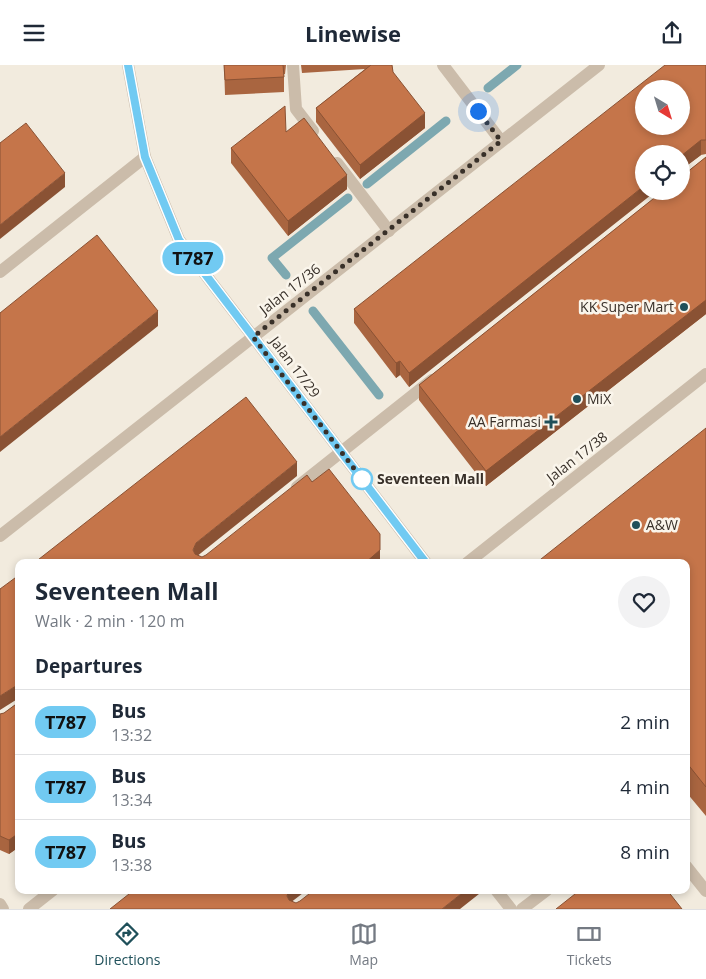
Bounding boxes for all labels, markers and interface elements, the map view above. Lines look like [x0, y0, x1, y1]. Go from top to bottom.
text: Linewise [305, 18, 401, 48]
icon: menu [20, 19, 48, 47]
icon: share [658, 19, 686, 47]
north arrow [635, 80, 690, 135]
map controls [635, 80, 690, 200]
your location [466, 99, 491, 124]
button: locate [635, 145, 690, 200]
line badge: T787 [158, 242, 228, 274]
text: T787 [172, 246, 214, 270]
street label: Jalan 17/36 [254, 259, 324, 320]
place label: KK Super Mart [580, 297, 674, 316]
marker: KK Super Mart [678, 301, 690, 313]
street label: Jalan 17/29 [265, 331, 325, 401]
place label: MiX [587, 389, 612, 408]
marker: MiX [571, 393, 583, 405]
place label: AA Farmasi [468, 412, 541, 431]
marker: AA Farmasi [545, 416, 557, 428]
street label: Jalan 17/38 [541, 427, 611, 488]
marker: Seventeen Mall [351, 468, 373, 490]
place label: Seventeen Mall [377, 469, 484, 488]
place label: A&W [646, 515, 678, 534]
marker: A&W [630, 519, 642, 531]
text: Seventeen Mall [35, 574, 219, 607]
button: heart [618, 576, 670, 628]
text: Walk · 2 min · 120 m [35, 610, 185, 632]
text: Departures [35, 653, 142, 679]
text: Bus [111, 698, 146, 724]
text: 2 min [620, 709, 670, 735]
text: T787 [45, 710, 86, 734]
text: 13:32 [111, 724, 152, 746]
text: Bus [111, 763, 146, 789]
text: 4 min [620, 774, 670, 800]
text: T787 [45, 775, 86, 799]
text: 13:34 [111, 789, 152, 811]
text: Bus [111, 828, 146, 854]
text: 8 min [620, 839, 670, 865]
text: T787 [45, 840, 86, 864]
text: 13:38 [111, 854, 152, 876]
tab: Directions [94, 920, 161, 969]
tab: Map [349, 920, 378, 969]
tab: Tickets [567, 920, 612, 969]

